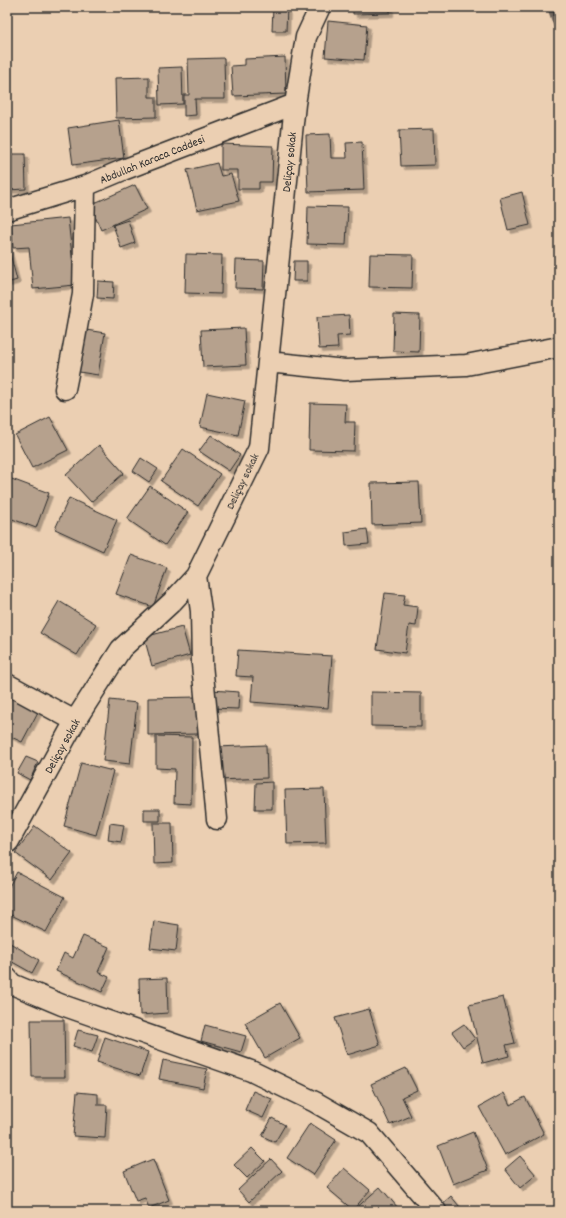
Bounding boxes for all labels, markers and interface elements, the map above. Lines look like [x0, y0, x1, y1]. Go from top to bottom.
street label: Deliçay sokak [279, 131, 302, 193]
street label: Abdullah Karaca Caddesi [97, 132, 208, 189]
street label: Deliçay sokak [222, 451, 264, 513]
street label: Deliçay sokak [41, 716, 85, 777]

